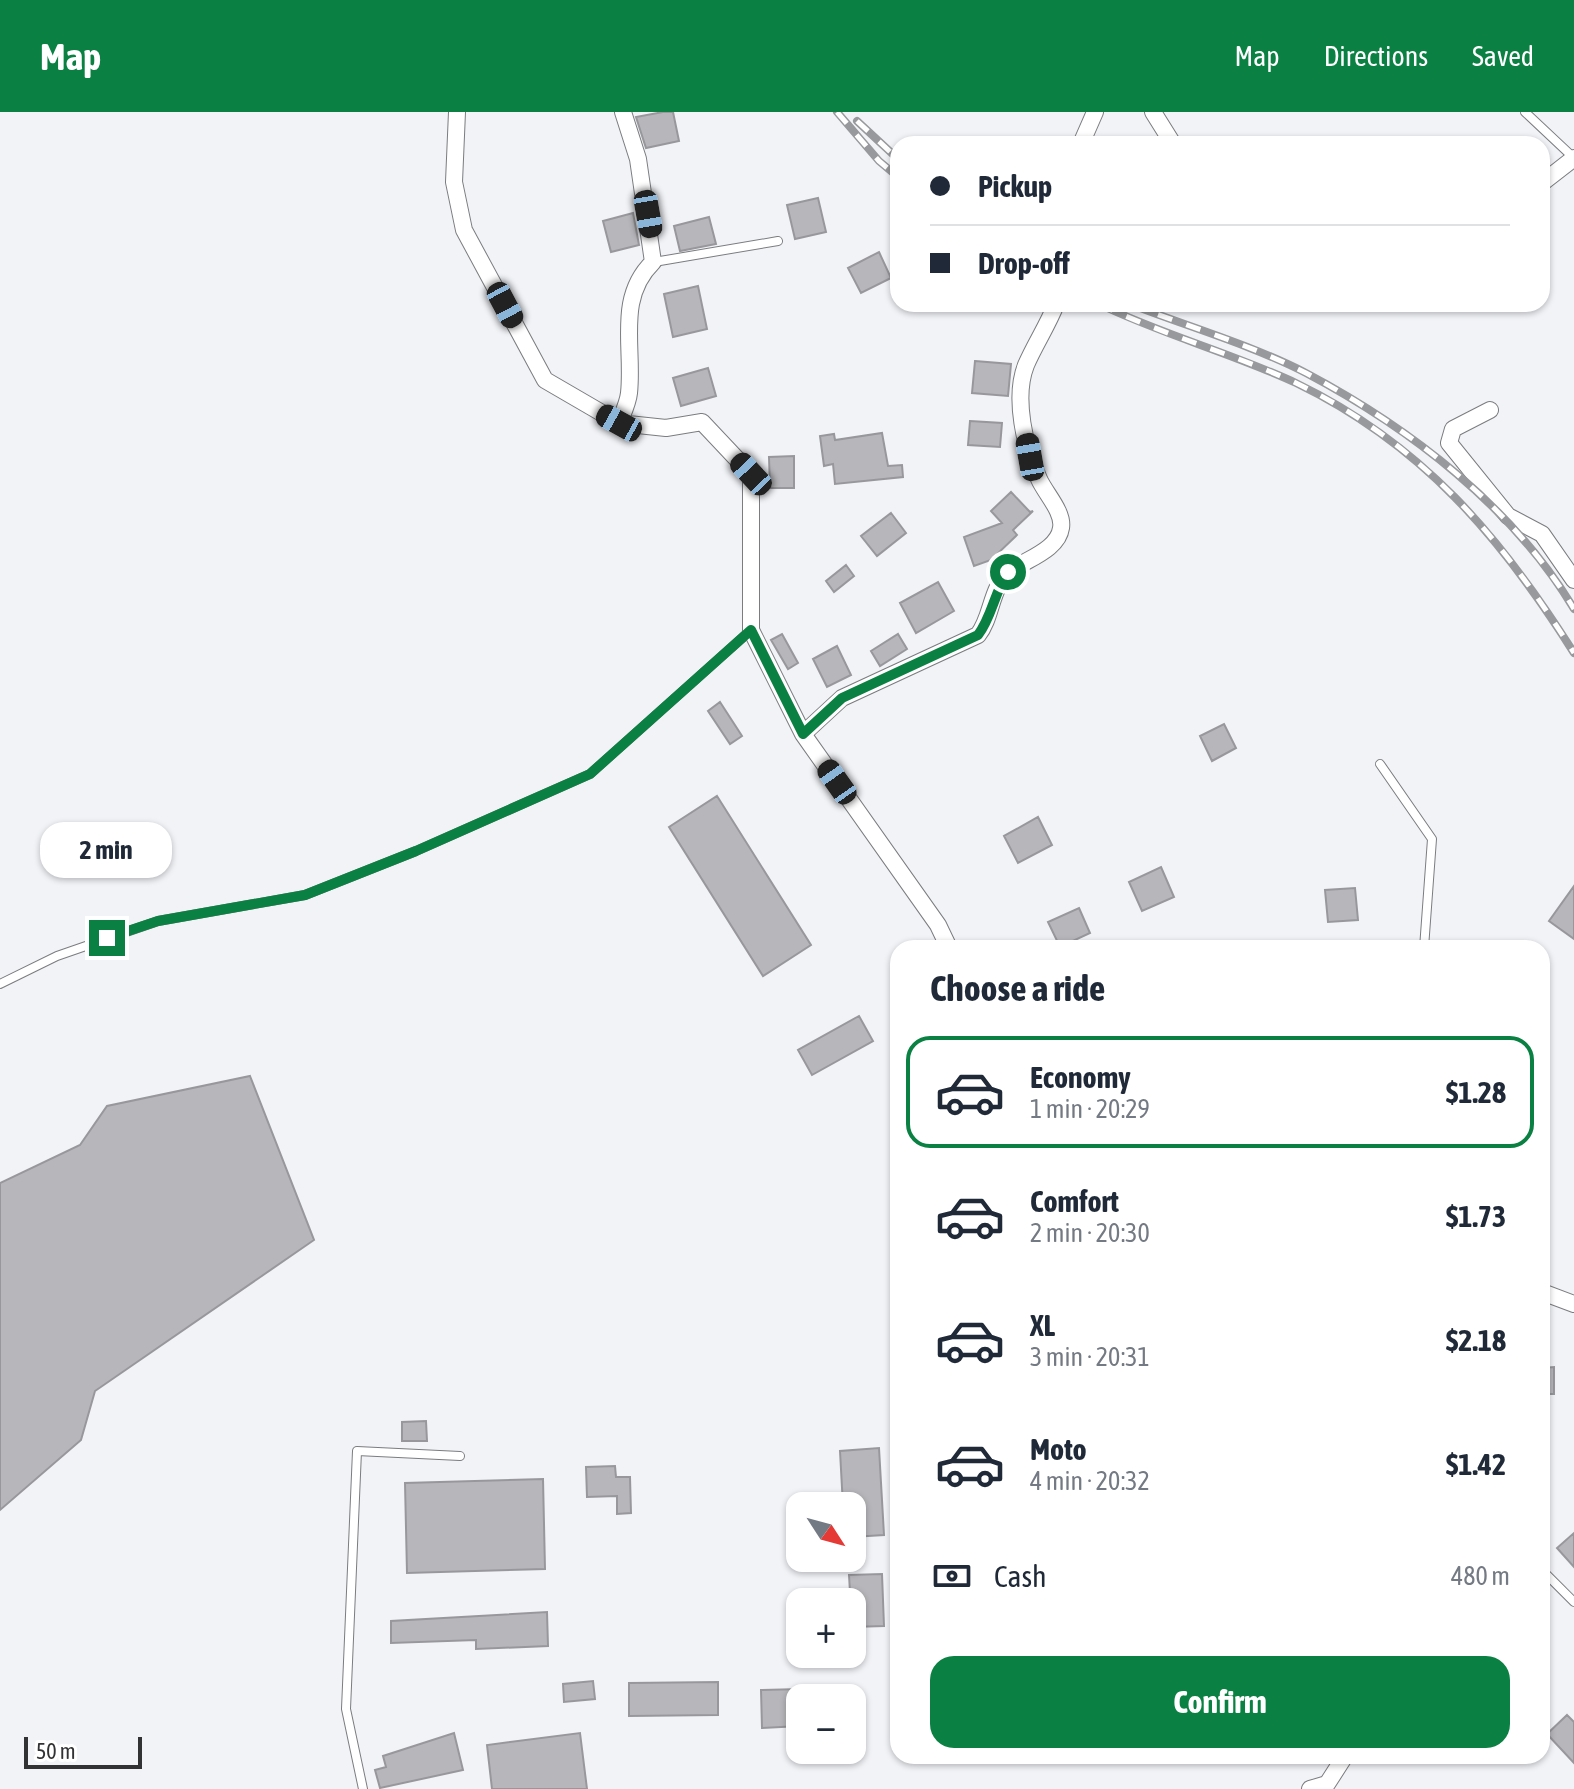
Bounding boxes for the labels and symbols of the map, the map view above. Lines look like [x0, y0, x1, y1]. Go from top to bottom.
car [632, 188, 664, 240]
car [483, 278, 527, 332]
car [592, 401, 646, 445]
car [1014, 431, 1046, 483]
car [726, 448, 776, 500]
route start [990, 554, 1026, 590]
car [813, 755, 861, 809]
callout: 2 min [41, 822, 173, 878]
route end [89, 920, 125, 956]
north arrow [786, 1492, 866, 1572]
scale bar [24, 1733, 142, 1769]

